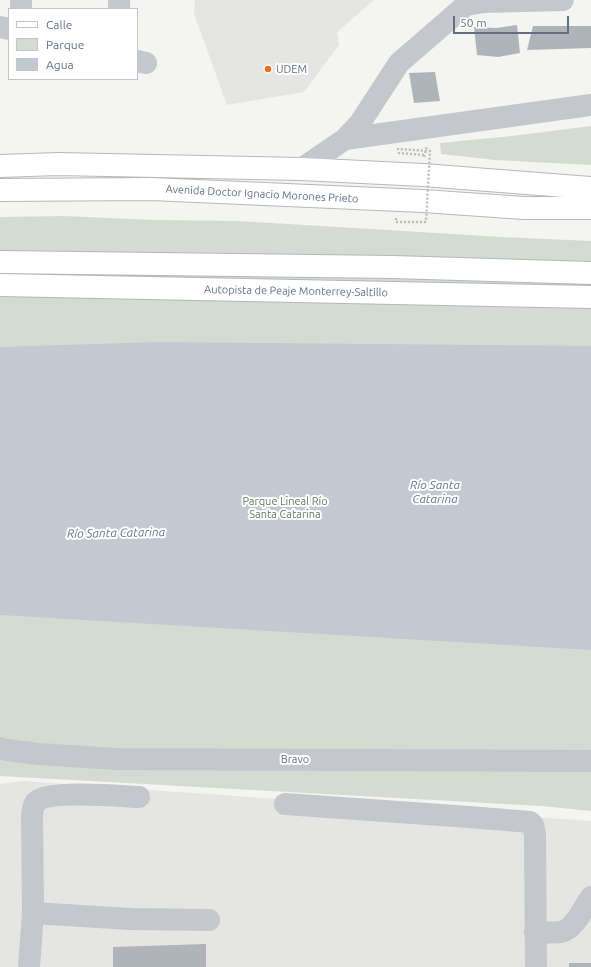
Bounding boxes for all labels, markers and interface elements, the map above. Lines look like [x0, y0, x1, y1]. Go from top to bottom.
legend [8, 8, 138, 80]
scale bar [455, 8, 571, 34]
text: 50 m [460, 16, 487, 29]
text: Calle [46, 18, 72, 31]
text: Parque [46, 38, 84, 51]
text: Agua [46, 58, 74, 71]
place label: UDEM [276, 62, 307, 76]
marker: UDEM [263, 64, 273, 74]
street label: Avenida Doctor Ignacio Morones Prieto [165, 182, 359, 206]
street label: Autopista de Peaje Monterrey-Saltillo [204, 283, 388, 299]
water label: Río Santa Catarina [410, 478, 460, 506]
park label: Parque Lineal Río Santa Catarina [242, 494, 328, 520]
water label: Río Santa Catarina [67, 525, 165, 541]
street label: Bravo [281, 752, 309, 766]

